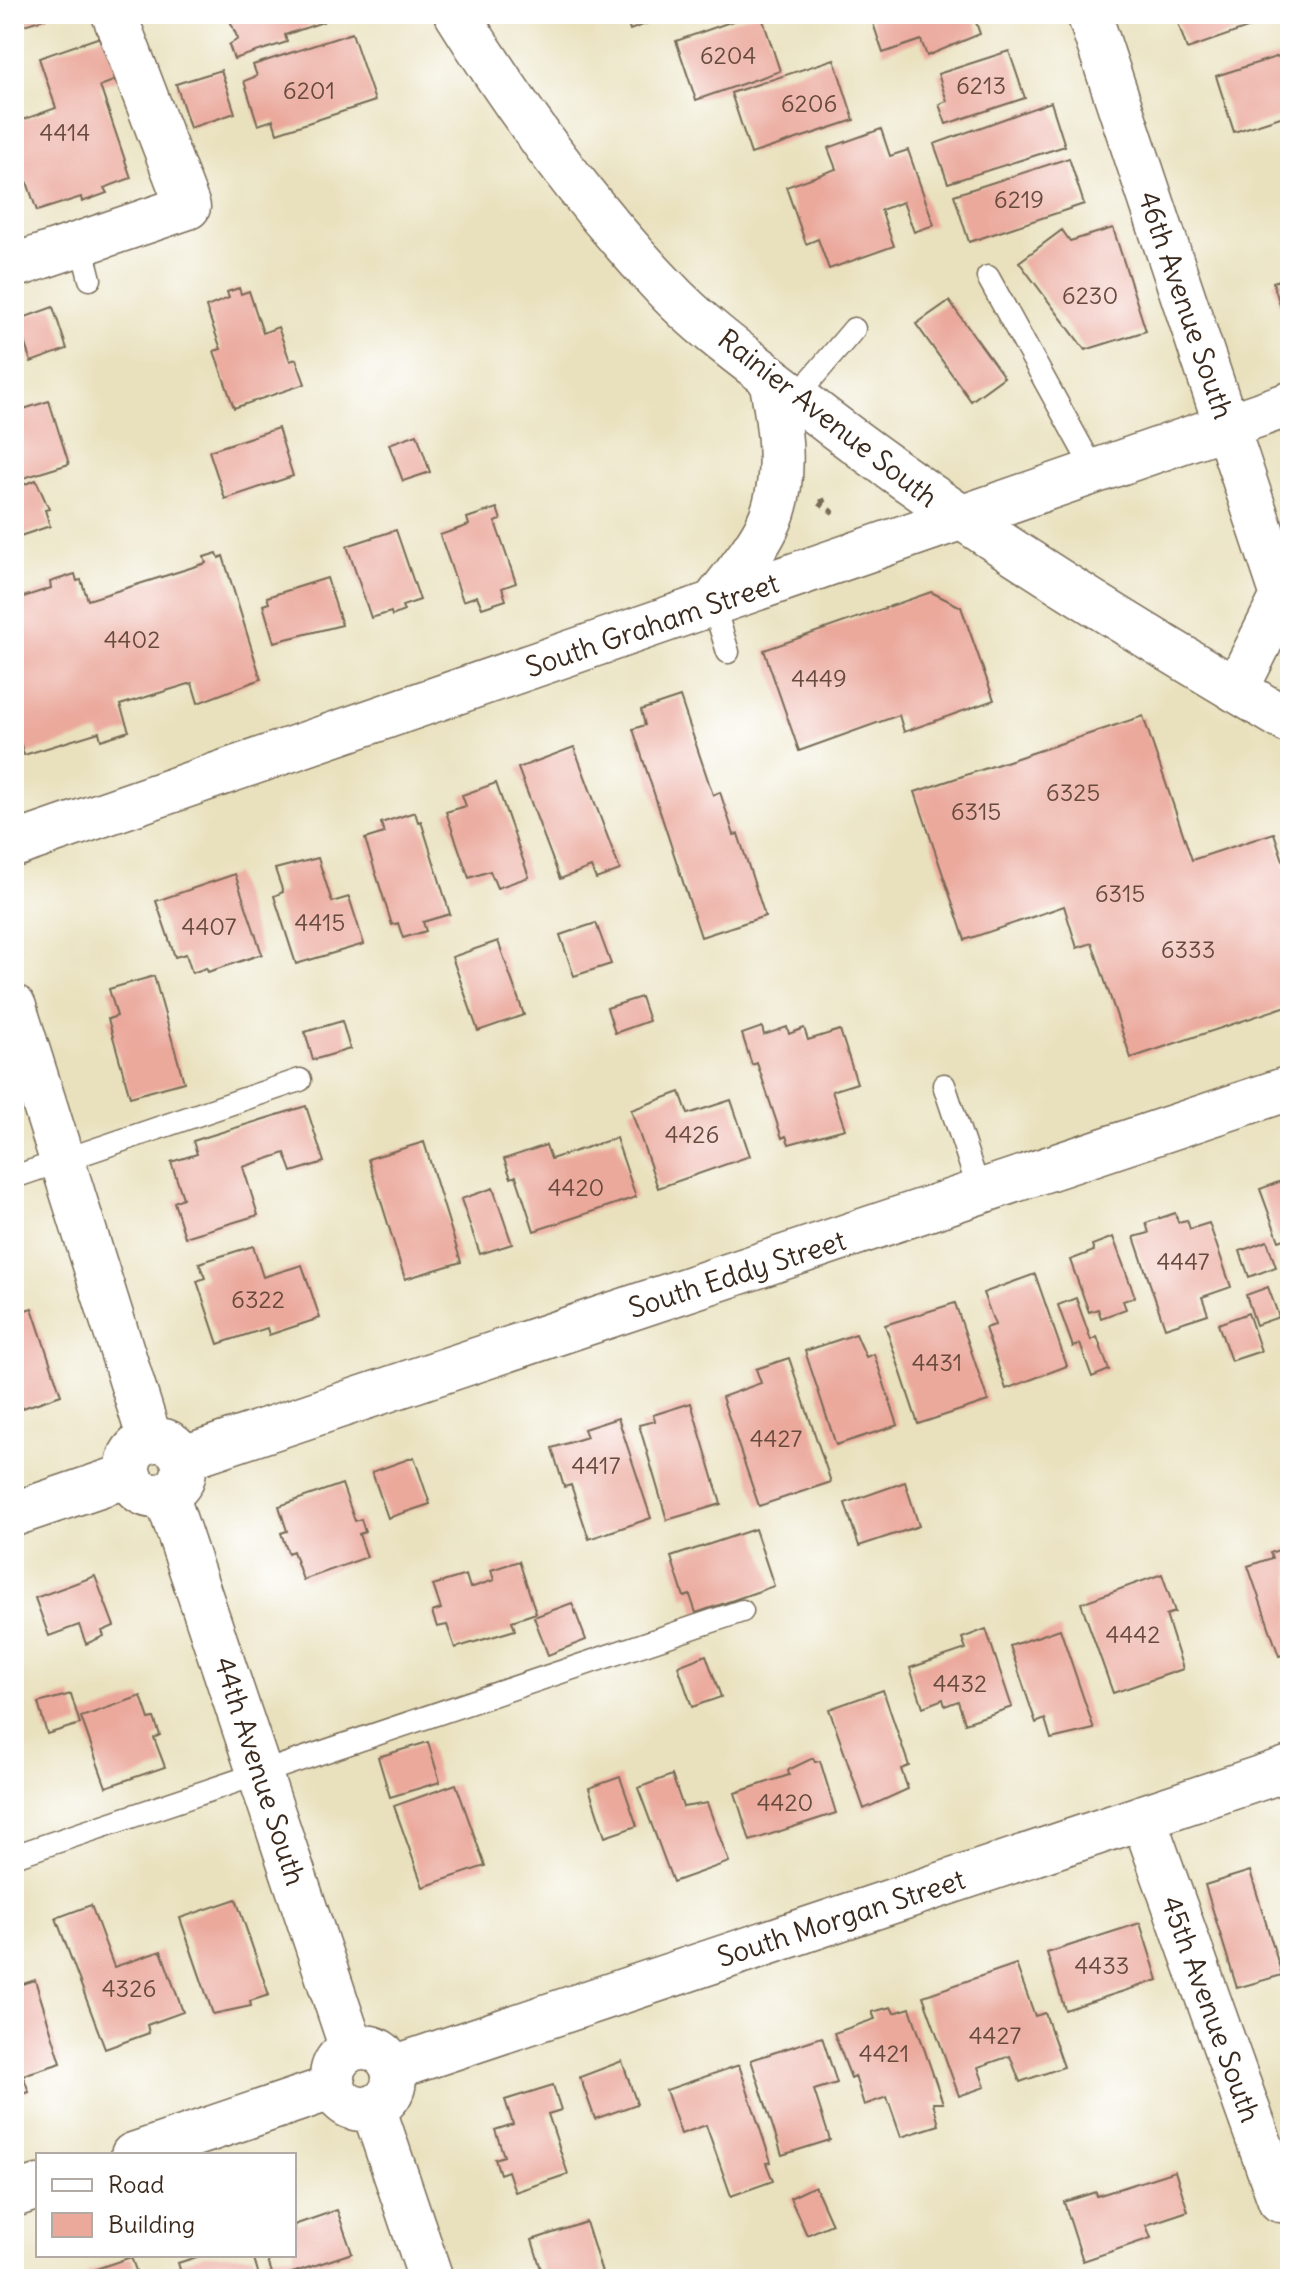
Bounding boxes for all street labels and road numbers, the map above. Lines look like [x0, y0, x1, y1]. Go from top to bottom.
street label: 46th Avenue South [1130, 186, 1242, 424]
street label: Rainier Avenue South [711, 321, 945, 515]
street label: South Graham Street [521, 565, 783, 685]
street label: South Eddy Street [624, 1222, 850, 1326]
street label: 44th Avenue South [206, 1652, 314, 1890]
street label: South Morgan Street [713, 1861, 969, 1975]
street label: 45th Avenue South [1153, 1891, 1269, 2127]

